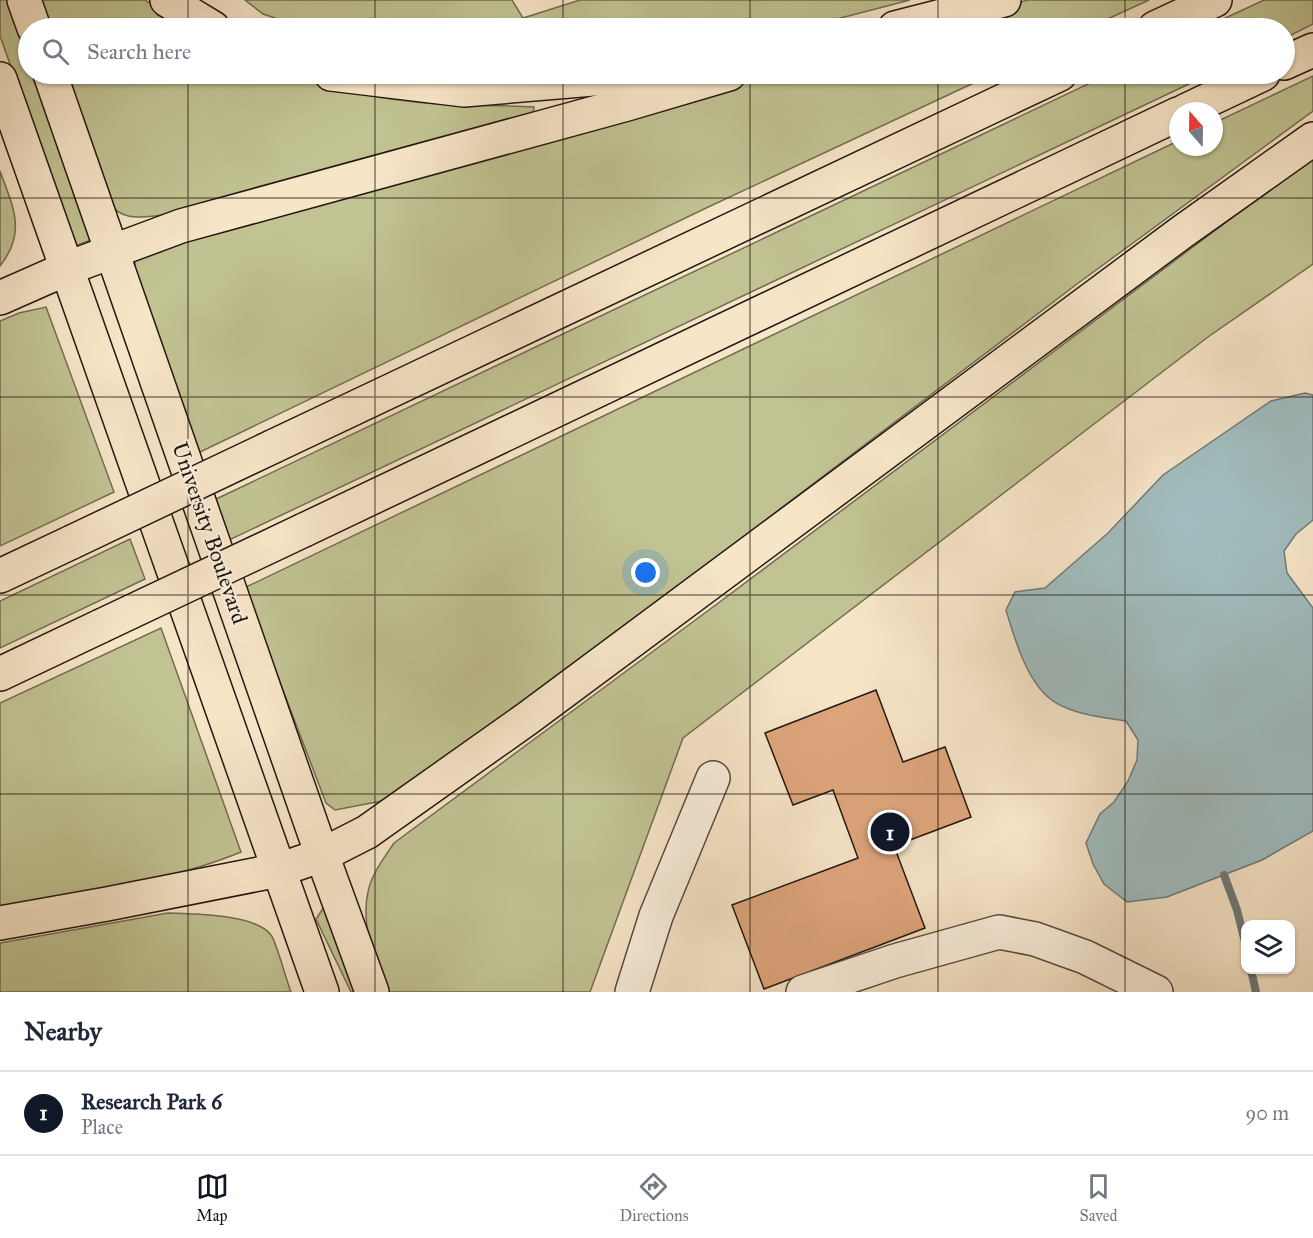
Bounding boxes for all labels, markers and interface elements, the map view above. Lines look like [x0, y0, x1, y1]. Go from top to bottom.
search box [18, 18, 1295, 84]
icon: search [39, 35, 72, 68]
text: Search here [87, 38, 191, 65]
north arrow [1169, 102, 1223, 156]
street label: University Boulevard [166, 439, 254, 627]
your location [631, 558, 660, 587]
pin: 1 [870, 810, 910, 854]
map controls [1241, 920, 1295, 974]
button: layers [1241, 920, 1295, 974]
text: Nearby [24, 1015, 102, 1047]
text: Research Park 6 [81, 1088, 222, 1115]
text: 1 [40, 1101, 47, 1125]
text: 90 m [1246, 1101, 1289, 1125]
text: Place [81, 1115, 123, 1139]
tab: Map [196, 1170, 229, 1225]
tab: Directions [620, 1170, 688, 1225]
tab: Saved [1079, 1170, 1117, 1225]

